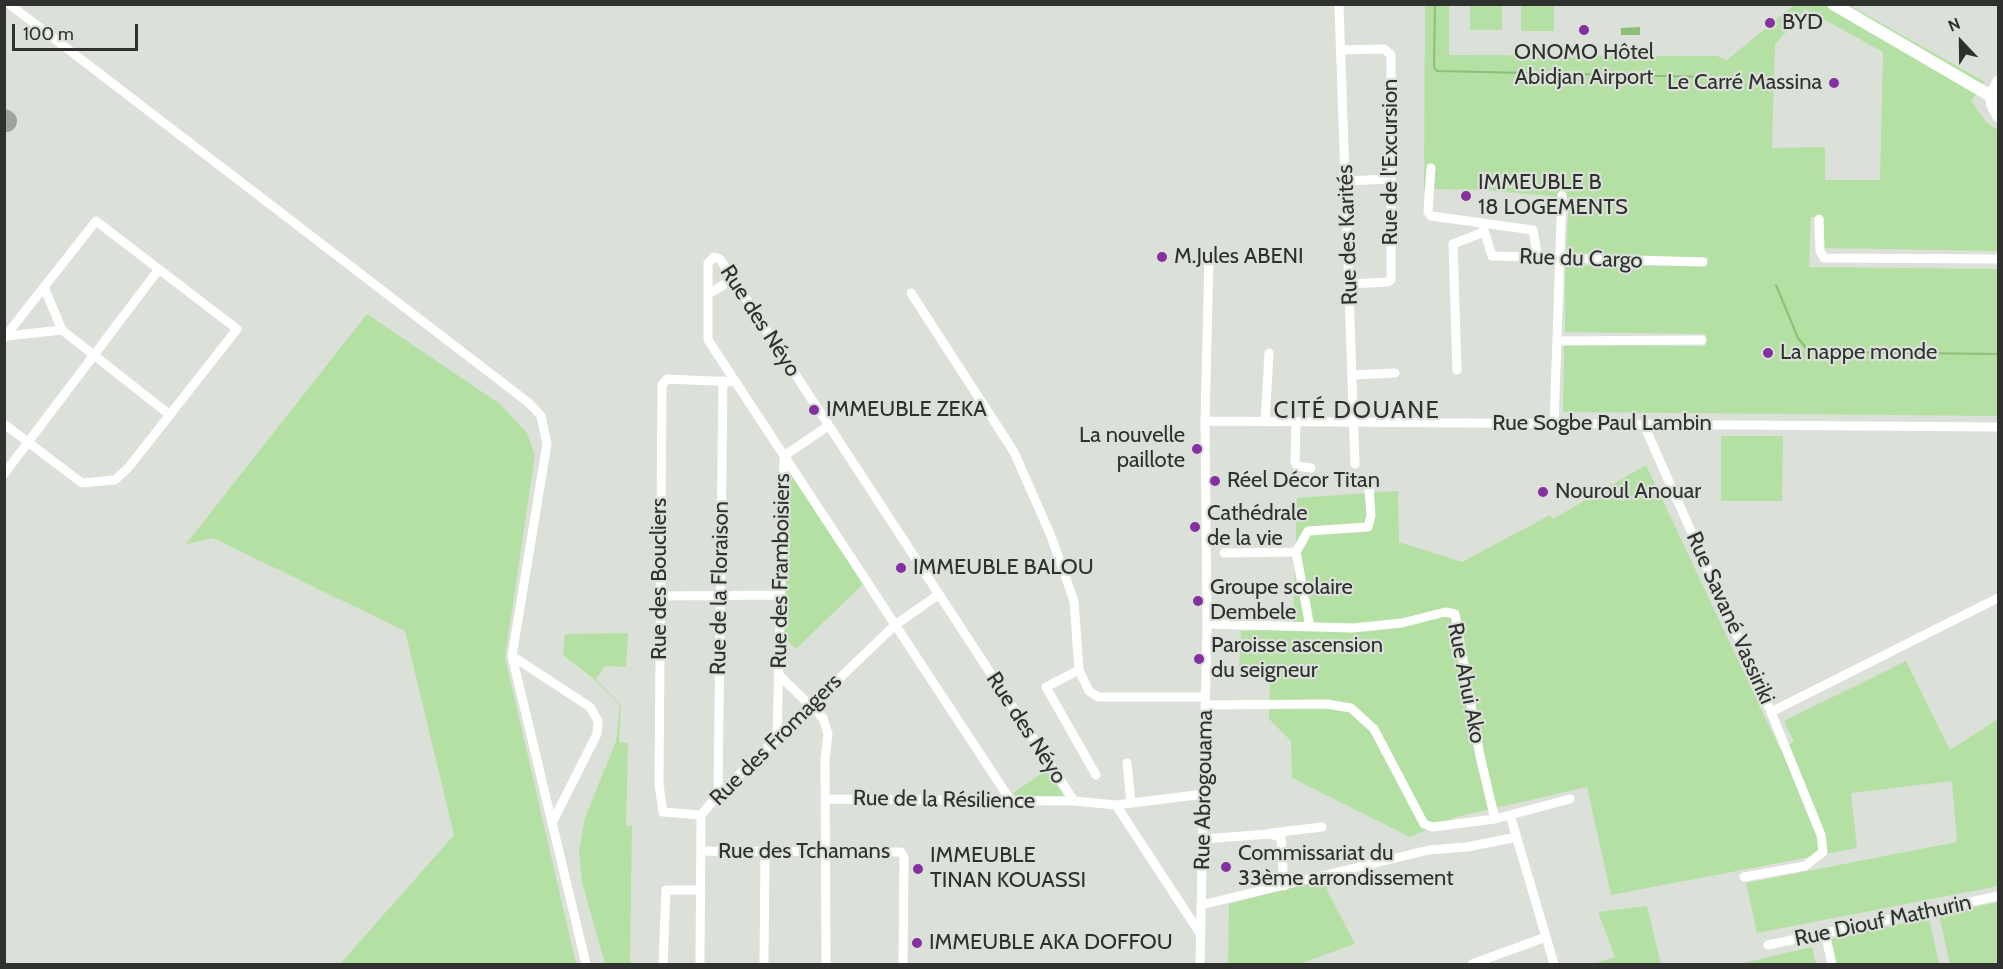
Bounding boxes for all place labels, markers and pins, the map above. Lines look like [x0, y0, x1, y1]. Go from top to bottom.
place label: BYD [1782, 10, 1823, 36]
marker: BYD [1763, 16, 1777, 30]
marker: ONOMO Hôtel Abidjan Airport [1577, 23, 1591, 37]
place label: ONOMO Hôtel Abidjan Airport [1514, 40, 1654, 92]
place label: Le Carré Massina [1667, 70, 1822, 96]
marker: Le Carré Massina [1827, 76, 1841, 90]
place label: IMMEUBLE B 18 LOGEMENTS [1478, 170, 1628, 222]
marker: IMMEUBLE B 18 LOGEMENTS [1459, 189, 1473, 203]
place label: M.Jules ABENI [1174, 244, 1304, 270]
marker: M.Jules ABENI [1155, 250, 1169, 264]
place label: La nappe monde [1780, 340, 1937, 366]
marker: La nappe monde [1761, 346, 1775, 360]
place label: IMMEUBLE ZEKA [826, 397, 987, 423]
marker: IMMEUBLE ZEKA [807, 403, 821, 417]
place label: La nouvelle paillote [1079, 423, 1185, 475]
marker: La nouvelle paillote [1190, 442, 1204, 456]
place label: Réel Décor Titan [1227, 468, 1380, 494]
marker: Réel Décor Titan [1208, 474, 1222, 488]
place label: Nouroul Anouar [1555, 479, 1701, 505]
marker: Nouroul Anouar [1536, 485, 1550, 499]
place label: Cathédrale de la vie [1207, 501, 1307, 552]
marker: Cathédrale de la vie [1188, 520, 1202, 534]
place label: IMMEUBLE BALOU [913, 555, 1094, 581]
marker: IMMEUBLE BALOU [894, 561, 908, 575]
place label: Groupe scolaire Dembele [1210, 575, 1353, 626]
marker: Groupe scolaire Dembele [1191, 594, 1205, 608]
place label: Paroisse ascension du seigneur [1211, 633, 1383, 684]
marker: Paroisse ascension du seigneur [1192, 652, 1206, 666]
place label: Commissariat du 33ème arrondissement [1238, 841, 1454, 892]
place label: IMMEUBLE TINAN KOUASSI [930, 843, 1086, 894]
marker: Commissariat du 33ème arrondissement [1219, 860, 1233, 874]
marker: IMMEUBLE TINAN KOUASSI [911, 862, 925, 876]
place label: IMMEUBLE AKA DOFFOU [929, 930, 1173, 956]
marker: IMMEUBLE AKA DOFFOU [910, 936, 924, 950]

